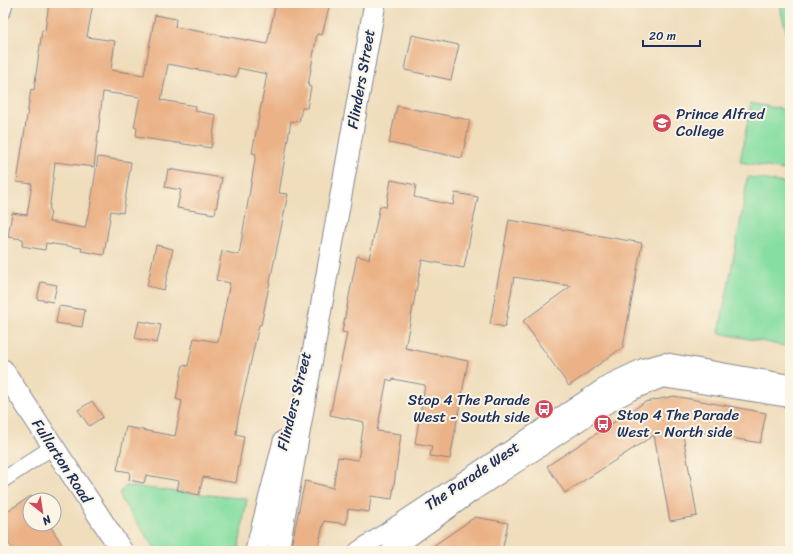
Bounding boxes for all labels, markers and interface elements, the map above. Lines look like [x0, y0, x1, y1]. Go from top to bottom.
scale bar [643, 22, 700, 48]
text: 20 m [649, 25, 676, 47]
street label: Flinders Street [339, 27, 383, 131]
place label: Prince Alfred College [676, 101, 766, 144]
school or university icon: Prince Alfred College [651, 112, 673, 134]
street label: Flinders Street [269, 349, 319, 453]
place label: Stop 4 The Parade West - South side [408, 387, 530, 430]
bus stop icon: Stop 4 The Parade West - South side [533, 398, 555, 420]
place label: Stop 4 The Parade West - North side [617, 402, 739, 445]
street label: Fullarton Road [25, 413, 100, 509]
bus stop icon: Stop 4 The Parade West - North side [592, 413, 614, 435]
street label: The Parade West [419, 434, 525, 518]
north arrow [22, 492, 62, 532]
text: N [38, 510, 56, 531]

